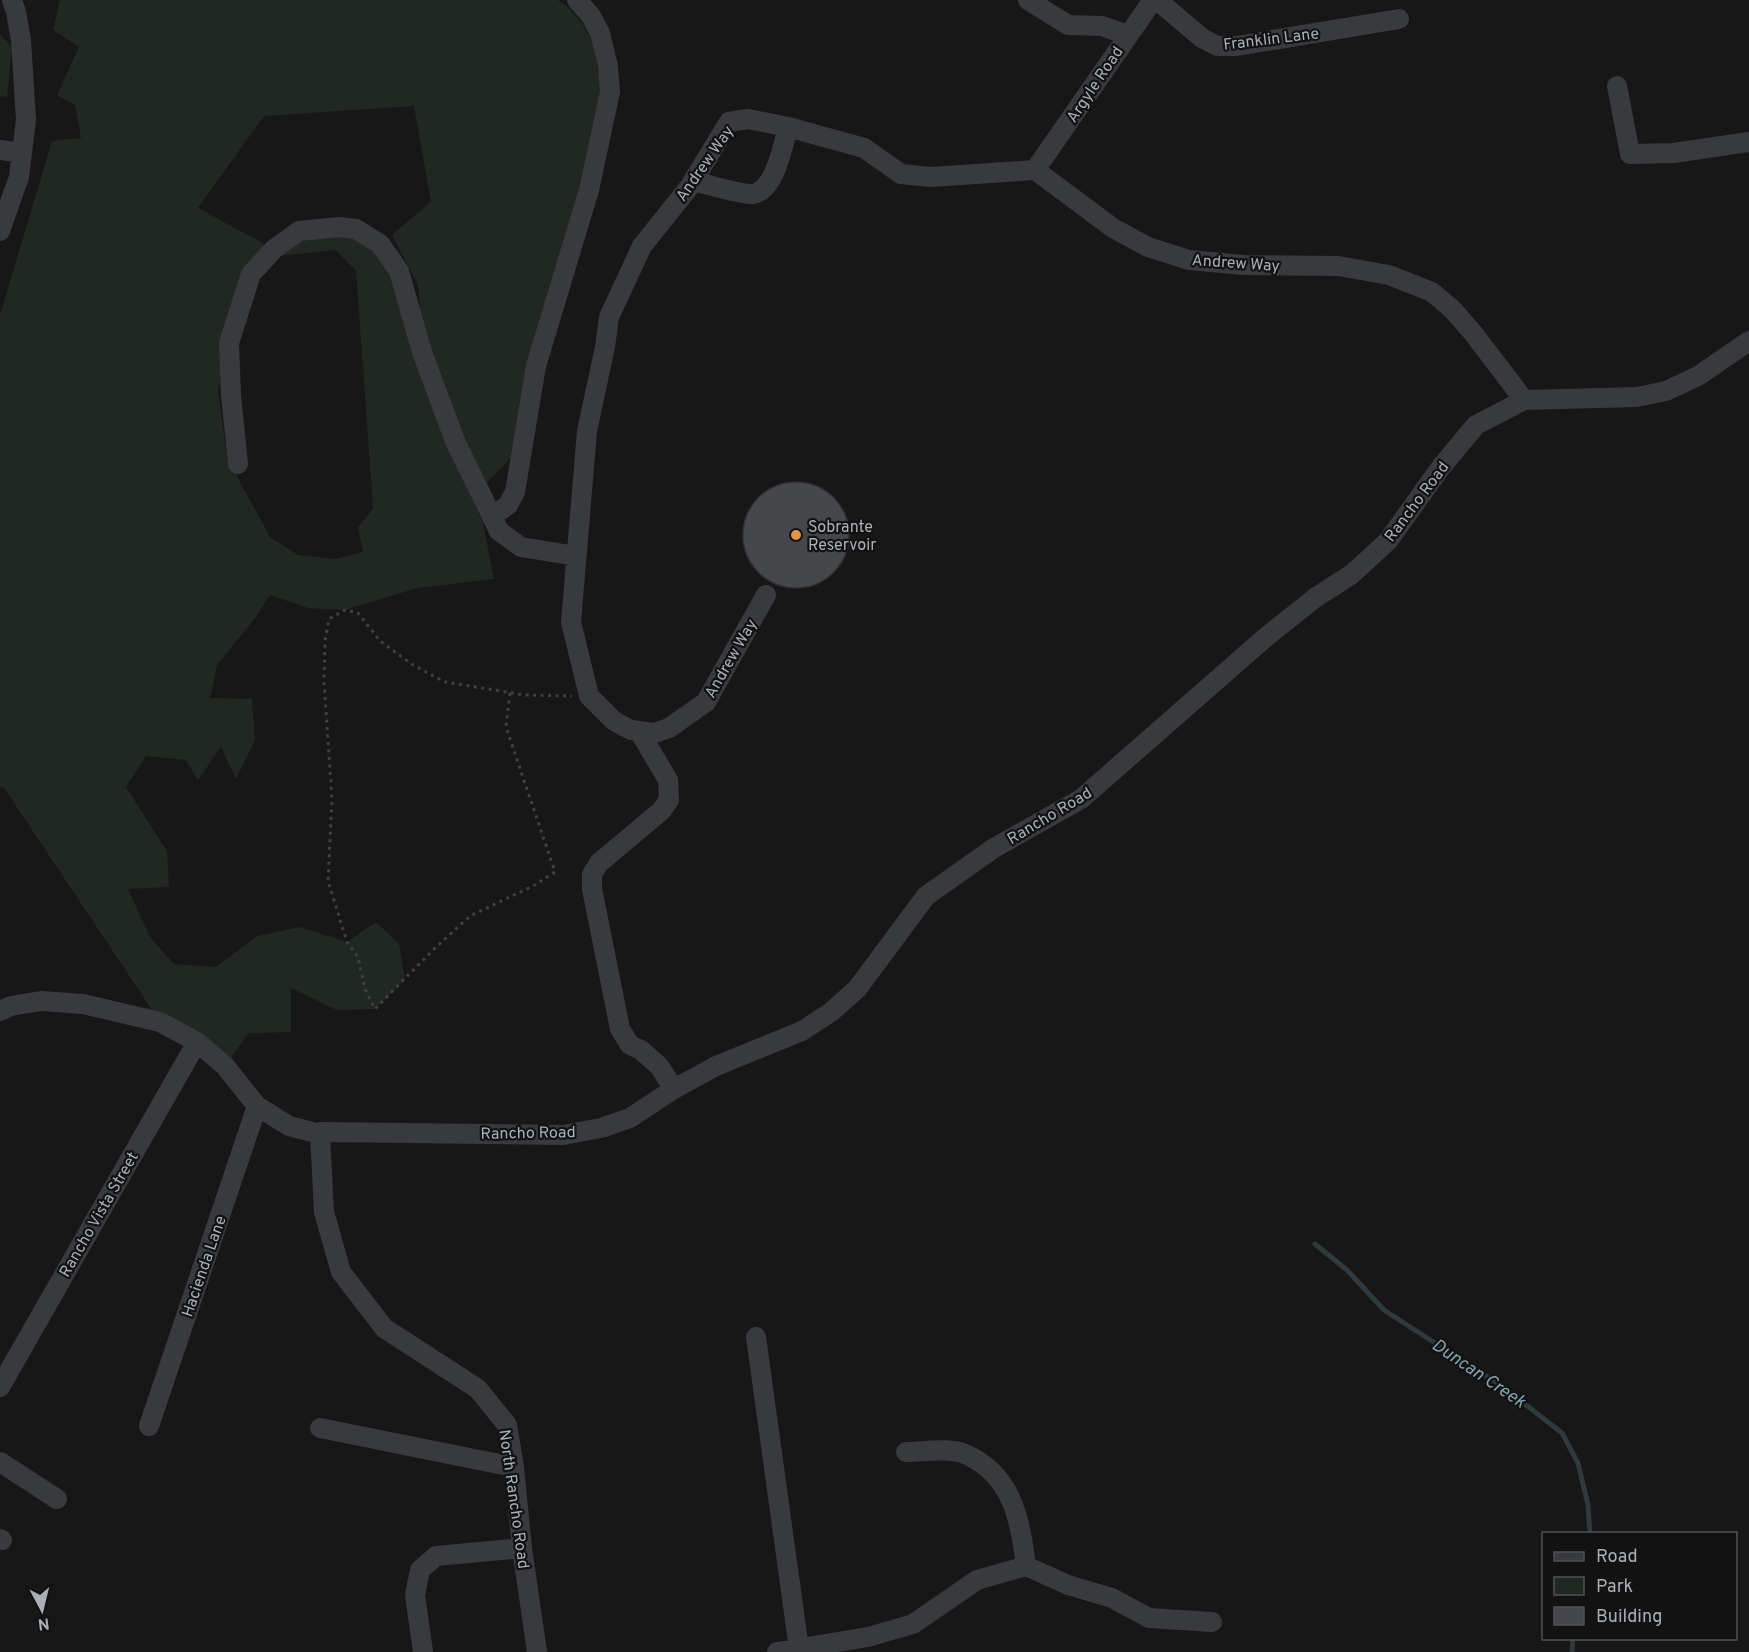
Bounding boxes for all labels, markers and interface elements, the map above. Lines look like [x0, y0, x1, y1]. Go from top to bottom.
street label: Franklin Lane [1222, 24, 1320, 56]
street label: Argyle Road [1063, 43, 1129, 127]
street label: Andrew Way [672, 122, 739, 206]
street label: Andrew Way [1191, 251, 1281, 277]
street label: Rancho Road [1381, 458, 1454, 546]
place label: Sobrante Reservoir [808, 518, 877, 556]
marker: Sobrante Reservoir [789, 528, 803, 542]
street label: Andrew Way [701, 616, 762, 702]
street label: Rancho Road [1004, 784, 1096, 850]
street label: Rancho Road [480, 1123, 576, 1145]
street label: Rancho Vista Street [56, 1149, 144, 1281]
street label: Hacienda Lane [178, 1213, 232, 1320]
water label: Duncan Creek [1427, 1334, 1530, 1415]
street label: North Rancho Road [493, 1428, 533, 1570]
legend [1542, 1532, 1737, 1640]
text: Road [1596, 1546, 1638, 1569]
text: Park [1596, 1576, 1633, 1599]
north arrow [12, 1580, 72, 1640]
text: Building [1596, 1606, 1662, 1629]
text: N [37, 1612, 51, 1634]

